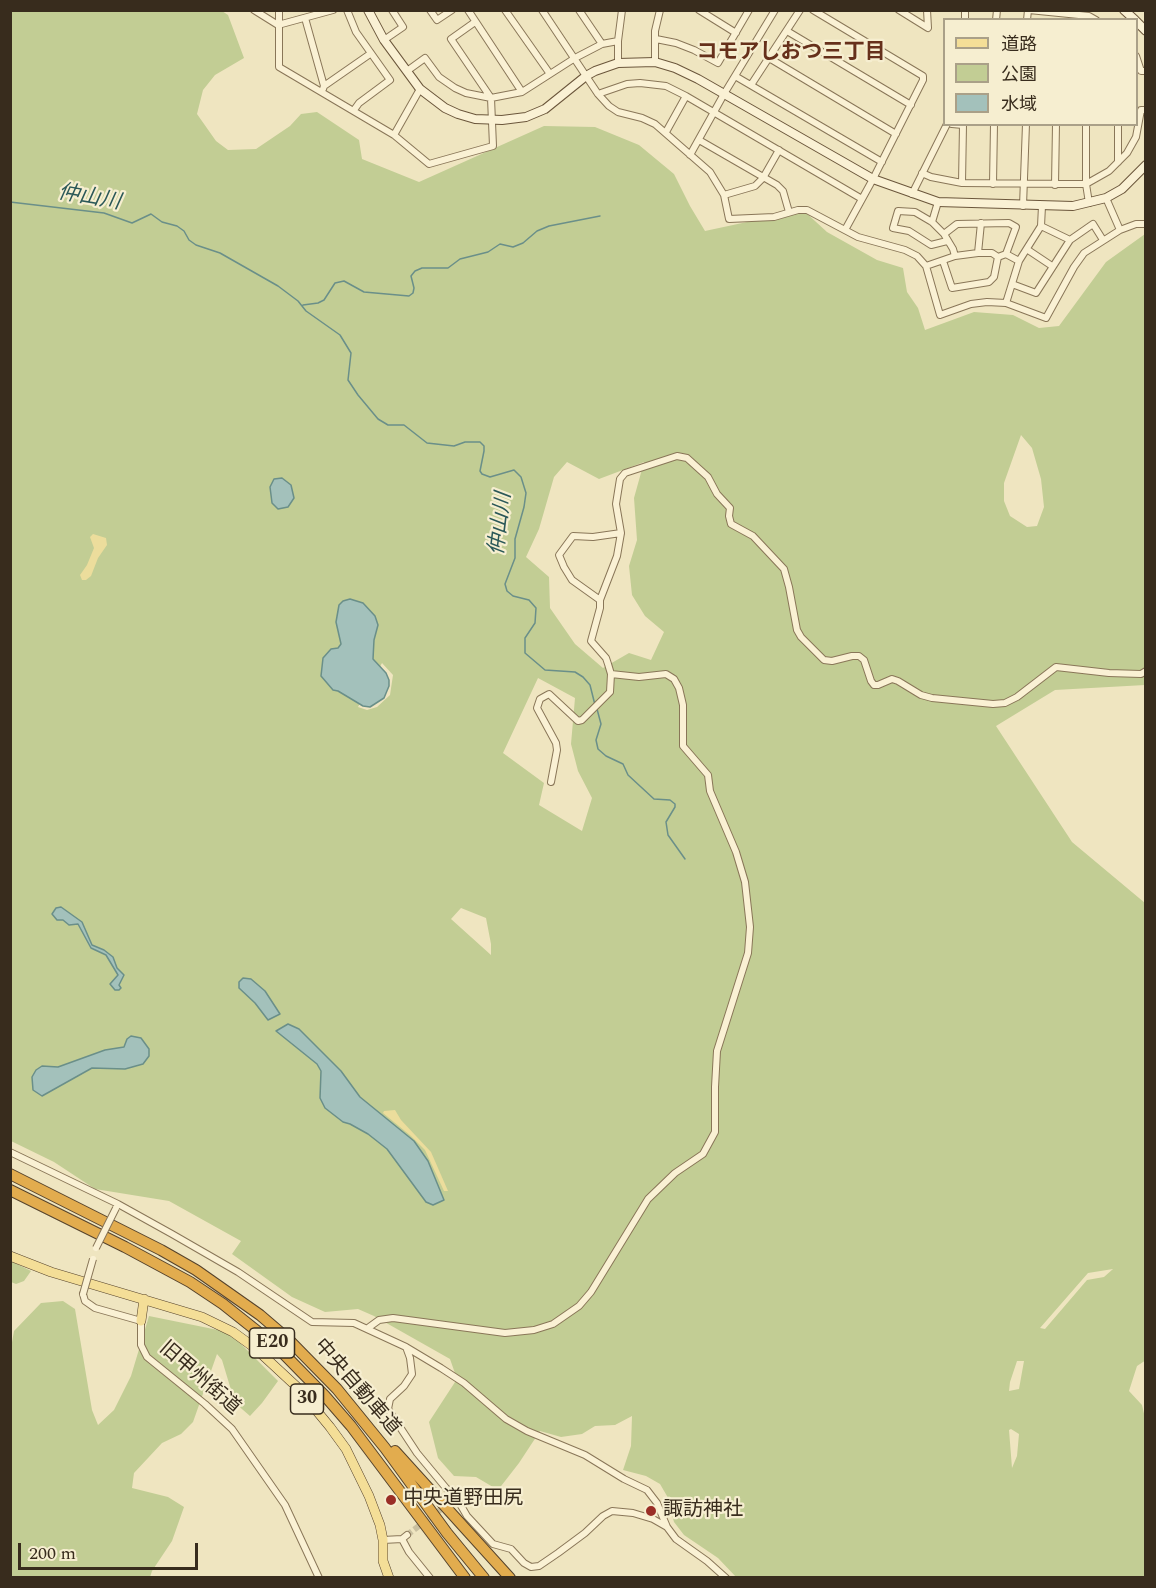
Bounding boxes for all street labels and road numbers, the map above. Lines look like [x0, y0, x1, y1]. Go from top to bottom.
road number: E20 [250, 1328, 294, 1358]
street label: 中央自動車道 [308, 1335, 404, 1441]
street label: 旧甲州街道 [153, 1337, 245, 1421]
road number: 30 [290, 1384, 324, 1414]

